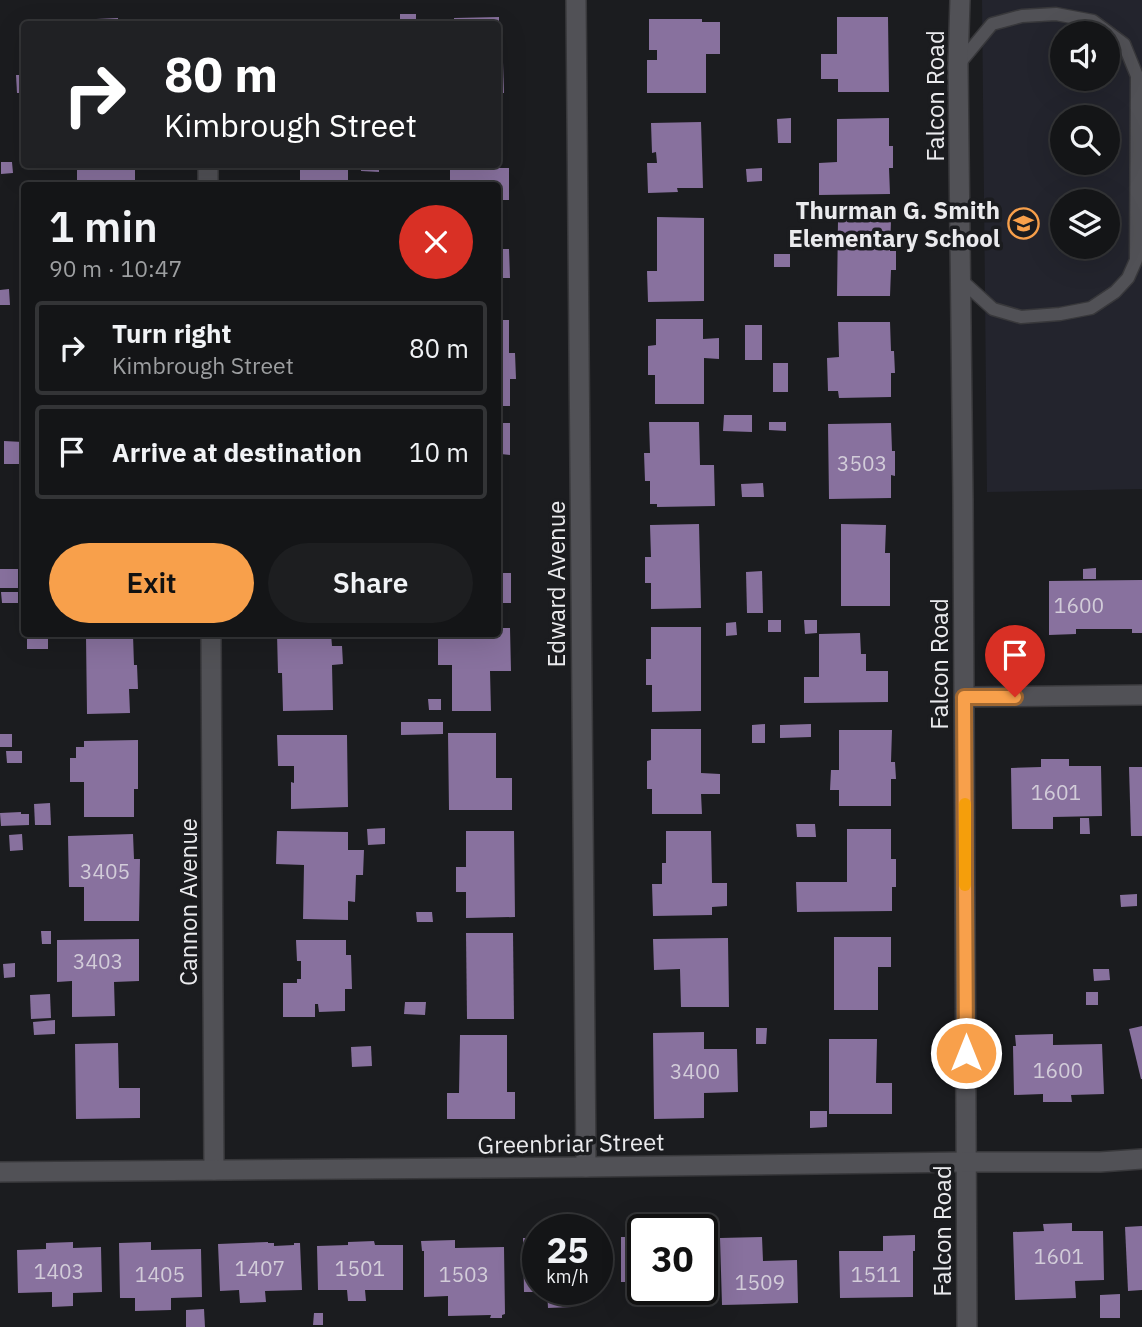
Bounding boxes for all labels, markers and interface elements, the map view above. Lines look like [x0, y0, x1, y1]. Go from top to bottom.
map controls [1050, 21, 1120, 259]
button: sound [1050, 21, 1120, 91]
street label: Falcon Road [919, 30, 951, 162]
text: 80 m [164, 42, 278, 105]
icon: right [49, 49, 140, 140]
text: Kimbrough Street [164, 104, 417, 146]
button: search [1050, 105, 1120, 175]
button: layers [1050, 189, 1120, 259]
place label: Thurman G. Smith Elementary School [788, 194, 1000, 254]
text: 1 min [49, 199, 158, 254]
button: close [399, 205, 473, 279]
school or university icon: Thurman G. Smith Elementary School [1006, 207, 1040, 241]
text: 90 m · 10:47 [49, 253, 182, 283]
text: Turn right [112, 316, 231, 350]
icon: right [53, 329, 91, 367]
text: 80 m [409, 331, 469, 365]
text: Kimbrough Street [112, 350, 294, 380]
icon: arrive [53, 433, 91, 471]
text: Arrive at destination [112, 435, 362, 469]
text: 10 m [409, 435, 469, 469]
house number: 3503 [837, 449, 887, 477]
street label: Edward Avenue [540, 500, 572, 668]
button: Exit [49, 543, 254, 623]
button: Share [268, 543, 473, 623]
house number: 1600 [1054, 591, 1104, 619]
street label: Falcon Road [923, 598, 955, 730]
pin [985, 625, 1045, 697]
icon: arrive [996, 636, 1034, 674]
house number: 1601 [1031, 778, 1081, 806]
street label: Cannon Avenue [172, 818, 204, 986]
house number: 3405 [80, 857, 130, 885]
house number: 3403 [73, 947, 123, 975]
position arrow [929, 1016, 1003, 1090]
house number: 1600 [1033, 1056, 1083, 1084]
house number: 3400 [670, 1057, 720, 1085]
street label: Greenbriar Street [477, 1125, 665, 1161]
street label: Falcon Road [926, 1165, 958, 1297]
speed limit sign: 30 [627, 1214, 718, 1305]
text: 25 [546, 1227, 589, 1273]
house number: 1601 [1034, 1242, 1084, 1270]
house number: 1407 [235, 1254, 285, 1282]
house number: 1501 [335, 1254, 385, 1282]
house number: 1403 [34, 1257, 84, 1285]
house number: 1405 [135, 1260, 185, 1288]
house number: 1503 [439, 1260, 489, 1288]
house number: 1511 [851, 1260, 901, 1288]
text: km/h [546, 1265, 589, 1288]
house number: 1509 [735, 1268, 785, 1296]

